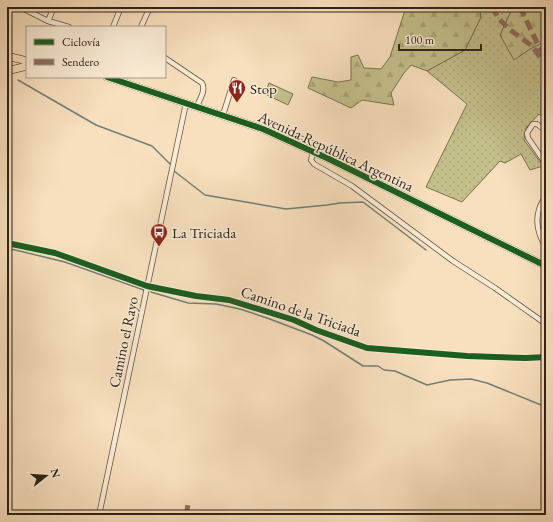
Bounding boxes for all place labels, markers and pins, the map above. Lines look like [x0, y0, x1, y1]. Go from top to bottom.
restaurant icon: Stop [227, 78, 247, 103]
place label: Stop [250, 79, 277, 98]
bus stop icon: La Triciada [149, 222, 169, 247]
place label: La Triciada [172, 223, 236, 242]

